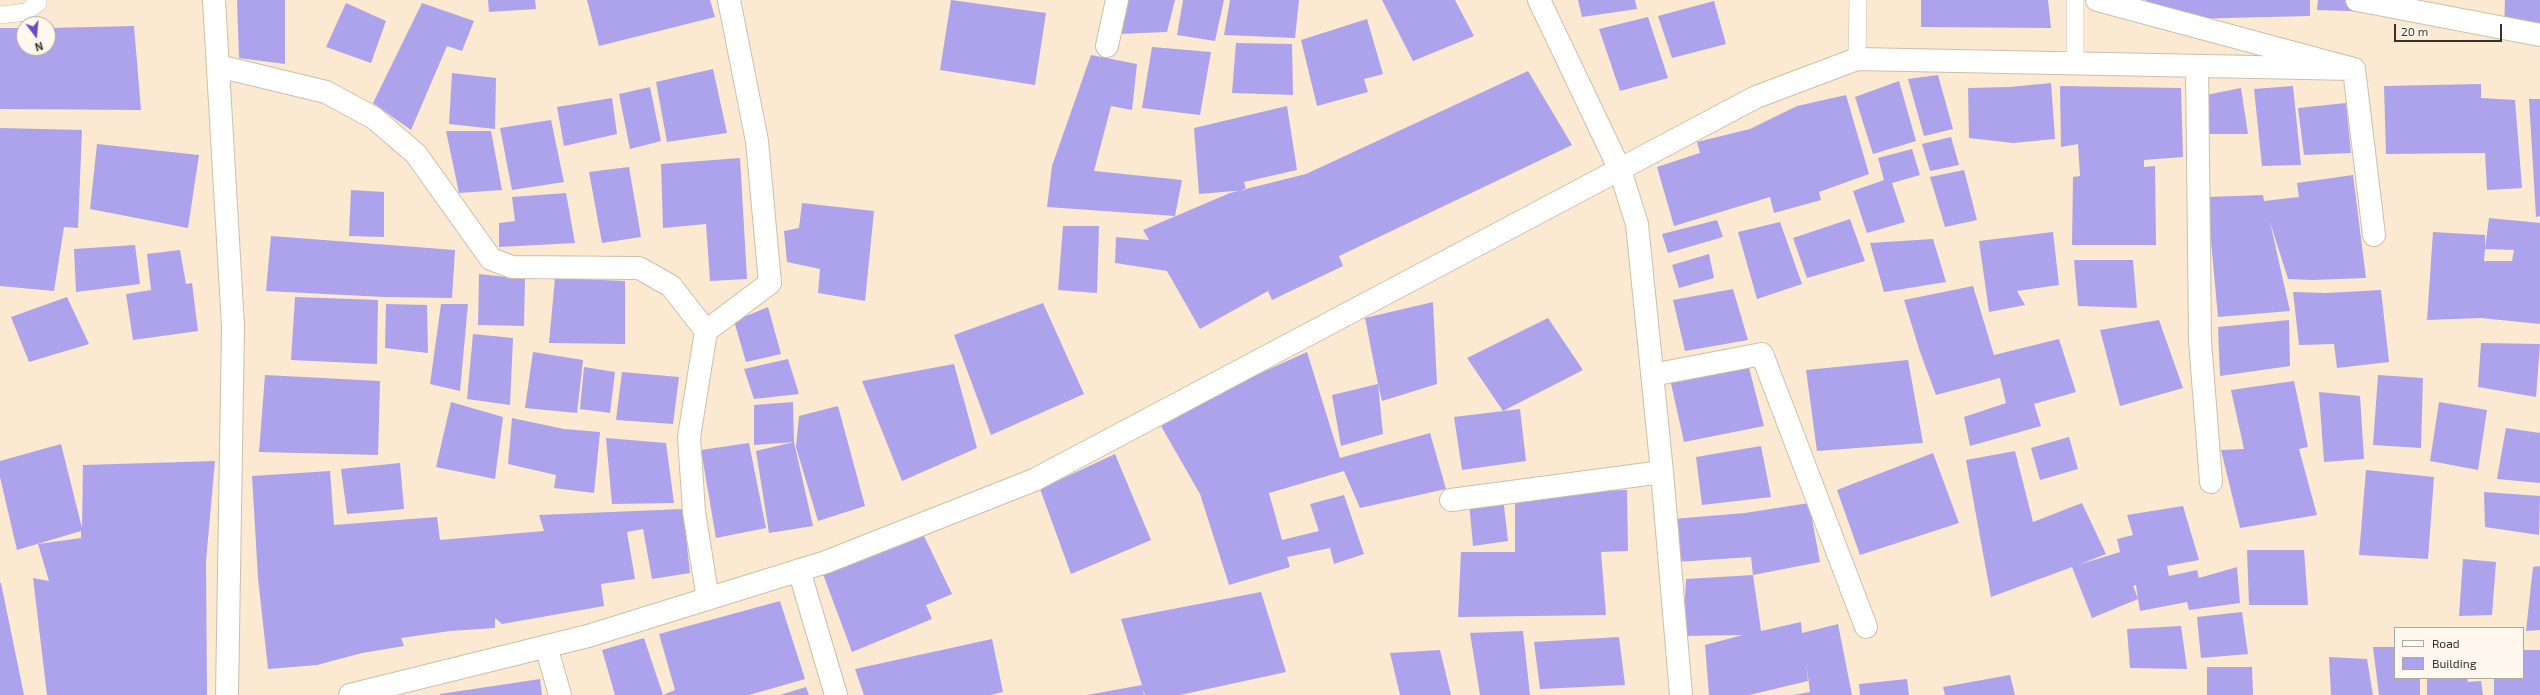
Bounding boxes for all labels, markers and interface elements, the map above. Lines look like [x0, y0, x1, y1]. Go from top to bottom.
north arrow [16, 16, 56, 56]
scale bar [2396, 16, 2504, 42]
text: 20 m [2401, 24, 2428, 38]
text: N [34, 40, 45, 54]
legend [2394, 627, 2524, 679]
text: Road [2432, 636, 2460, 650]
text: Building [2432, 656, 2476, 670]

